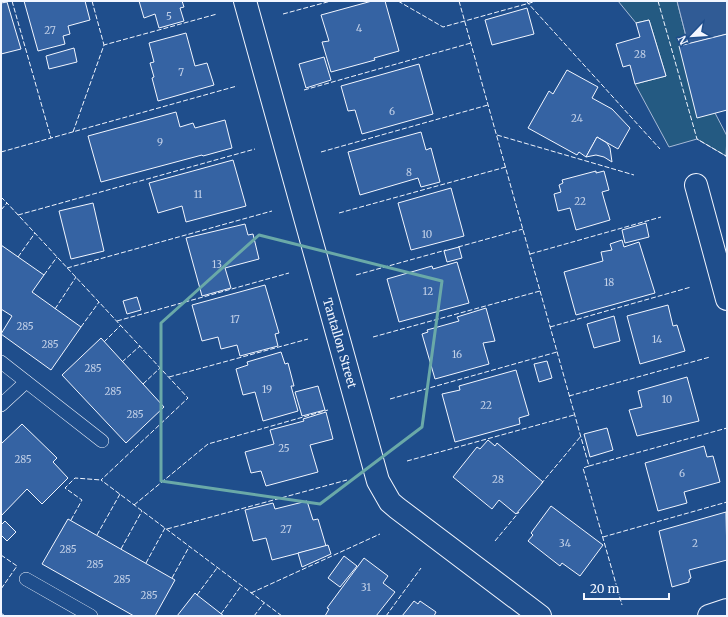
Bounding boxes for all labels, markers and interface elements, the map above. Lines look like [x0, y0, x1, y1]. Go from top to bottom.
house number: 5 [166, 10, 172, 23]
north arrow [672, 16, 712, 56]
house number: 4 [356, 22, 362, 35]
house number: 27 [44, 24, 56, 37]
text: N [675, 33, 691, 47]
house number: 28 [634, 48, 646, 61]
house number: 7 [178, 66, 184, 79]
house number: 6 [389, 105, 395, 118]
house number: 24 [571, 112, 583, 125]
house number: 9 [157, 136, 163, 149]
house number: 8 [406, 166, 412, 179]
house number: 11 [194, 188, 203, 201]
house number: 22 [574, 195, 586, 208]
house number: 10 [422, 228, 432, 241]
house number: 13 [212, 258, 222, 271]
house number: 18 [604, 276, 614, 289]
house number: 12 [423, 285, 433, 298]
street label: Tantallon Street [320, 296, 360, 390]
house number: 17 [230, 313, 240, 326]
house number: 285 [16, 320, 34, 333]
house number: 14 [652, 333, 662, 346]
house number: 285 [41, 338, 59, 351]
house number: 16 [452, 348, 462, 361]
house number: 285 [84, 362, 102, 375]
house number: 19 [262, 383, 272, 396]
house number: 285 [104, 385, 122, 398]
house number: 10 [662, 393, 672, 406]
house number: 22 [480, 399, 492, 412]
house number: 285 [126, 408, 144, 421]
house number: 25 [278, 442, 290, 455]
house number: 285 [14, 453, 32, 466]
house number: 6 [679, 467, 685, 480]
house number: 28 [492, 473, 504, 486]
house number: 27 [280, 523, 292, 536]
house number: 34 [559, 537, 571, 550]
house number: 2 [692, 537, 698, 550]
house number: 285 [59, 543, 77, 556]
house number: 285 [86, 558, 104, 571]
house number: 285 [113, 573, 131, 586]
scale bar [584, 575, 669, 601]
house number: 31 [361, 581, 371, 594]
text: 20 m [590, 581, 619, 596]
house number: 285 [140, 589, 158, 602]

